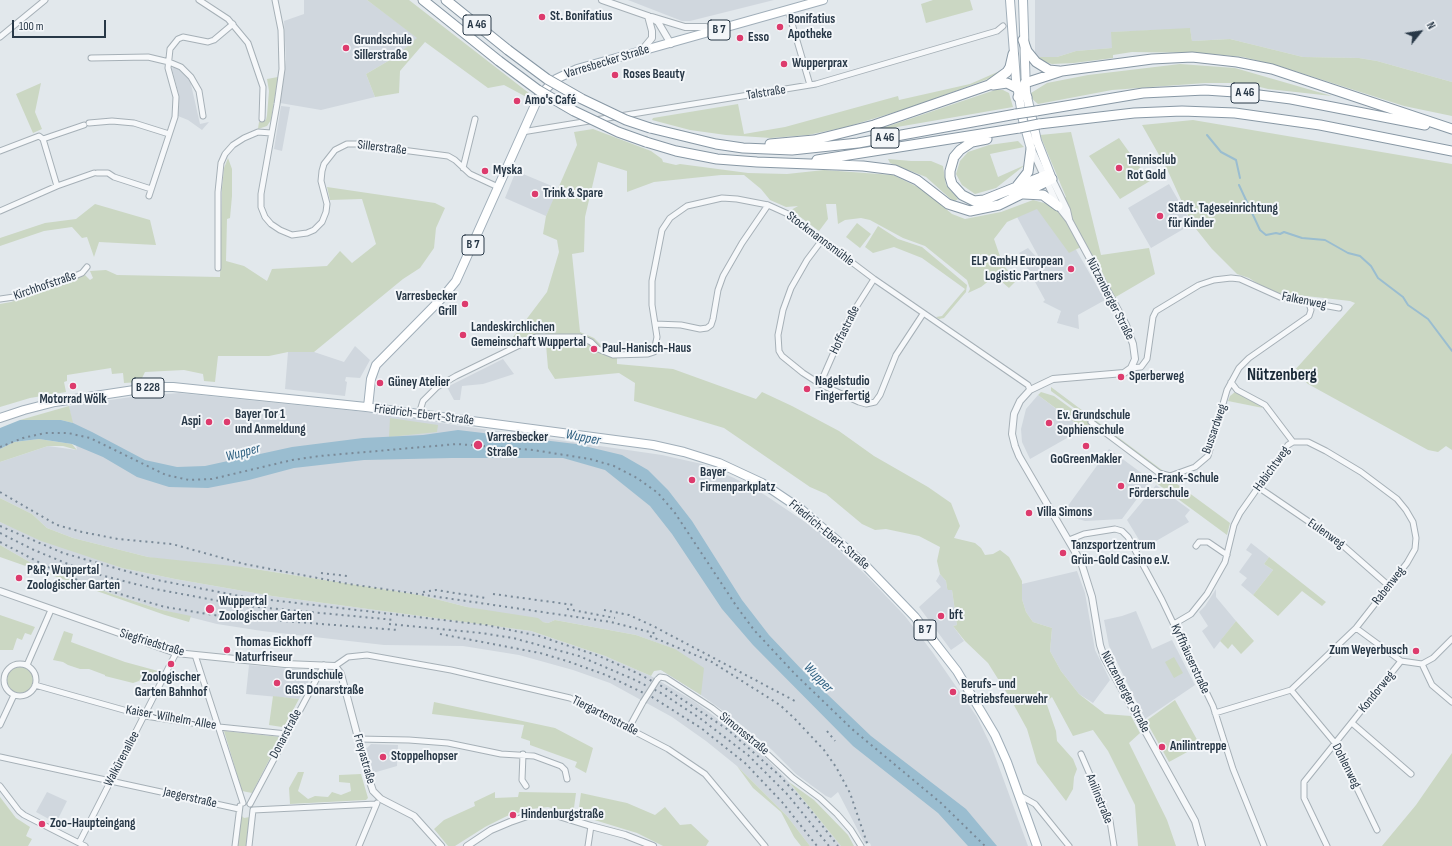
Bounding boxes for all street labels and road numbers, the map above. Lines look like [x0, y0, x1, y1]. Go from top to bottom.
road number: A 46 [463, 15, 491, 35]
road number: B 7 [708, 20, 730, 40]
street label: Varresbecker Straße [563, 42, 651, 82]
street label: Talstraße [745, 82, 787, 104]
road number: A 46 [1231, 83, 1259, 103]
road number: A 46 [871, 128, 899, 148]
street label: Sillerstraße [357, 137, 407, 159]
street label: Stockmannsmühle [783, 208, 857, 270]
road number: B 7 [462, 235, 484, 255]
street label: Nützenberger Straße [1083, 255, 1137, 343]
street label: Kirchhofstraße [12, 268, 78, 304]
street label: Falkenweg [1280, 289, 1328, 313]
street label: Hoffastraße [827, 303, 863, 357]
road number: B 228 [132, 378, 164, 398]
street label: Friedrich-Ebert-Straße [373, 401, 475, 429]
street label: Bussardweg [1199, 402, 1231, 456]
street label: Habichtweg [1250, 443, 1294, 495]
street label: Friedrich-Ebert-Straße [785, 497, 873, 573]
street label: Eulenweg [1304, 516, 1348, 552]
street label: Rabenweg [1369, 564, 1409, 608]
road number: B 7 [914, 620, 936, 640]
street label: Kyffhäuserstraße [1167, 622, 1213, 696]
street label: Siegfriedstraße [118, 626, 186, 660]
street label: Nützenberger Straße [1097, 648, 1153, 736]
street label: Kondorweg [1356, 668, 1398, 716]
street label: Tiergartenstraße [569, 693, 641, 739]
street label: Kaiser-Wilhelm-Allee [125, 702, 217, 734]
street label: Donarstraße [266, 707, 306, 761]
street label: Simonsstraße [716, 709, 772, 759]
street label: Walkürenallee [101, 729, 143, 789]
street label: Freyastraße [349, 732, 379, 786]
street label: Dohlenweg [1328, 741, 1364, 791]
street label: Anilinstraße [1082, 772, 1116, 826]
street label: Jaegerstraße [162, 784, 218, 812]

